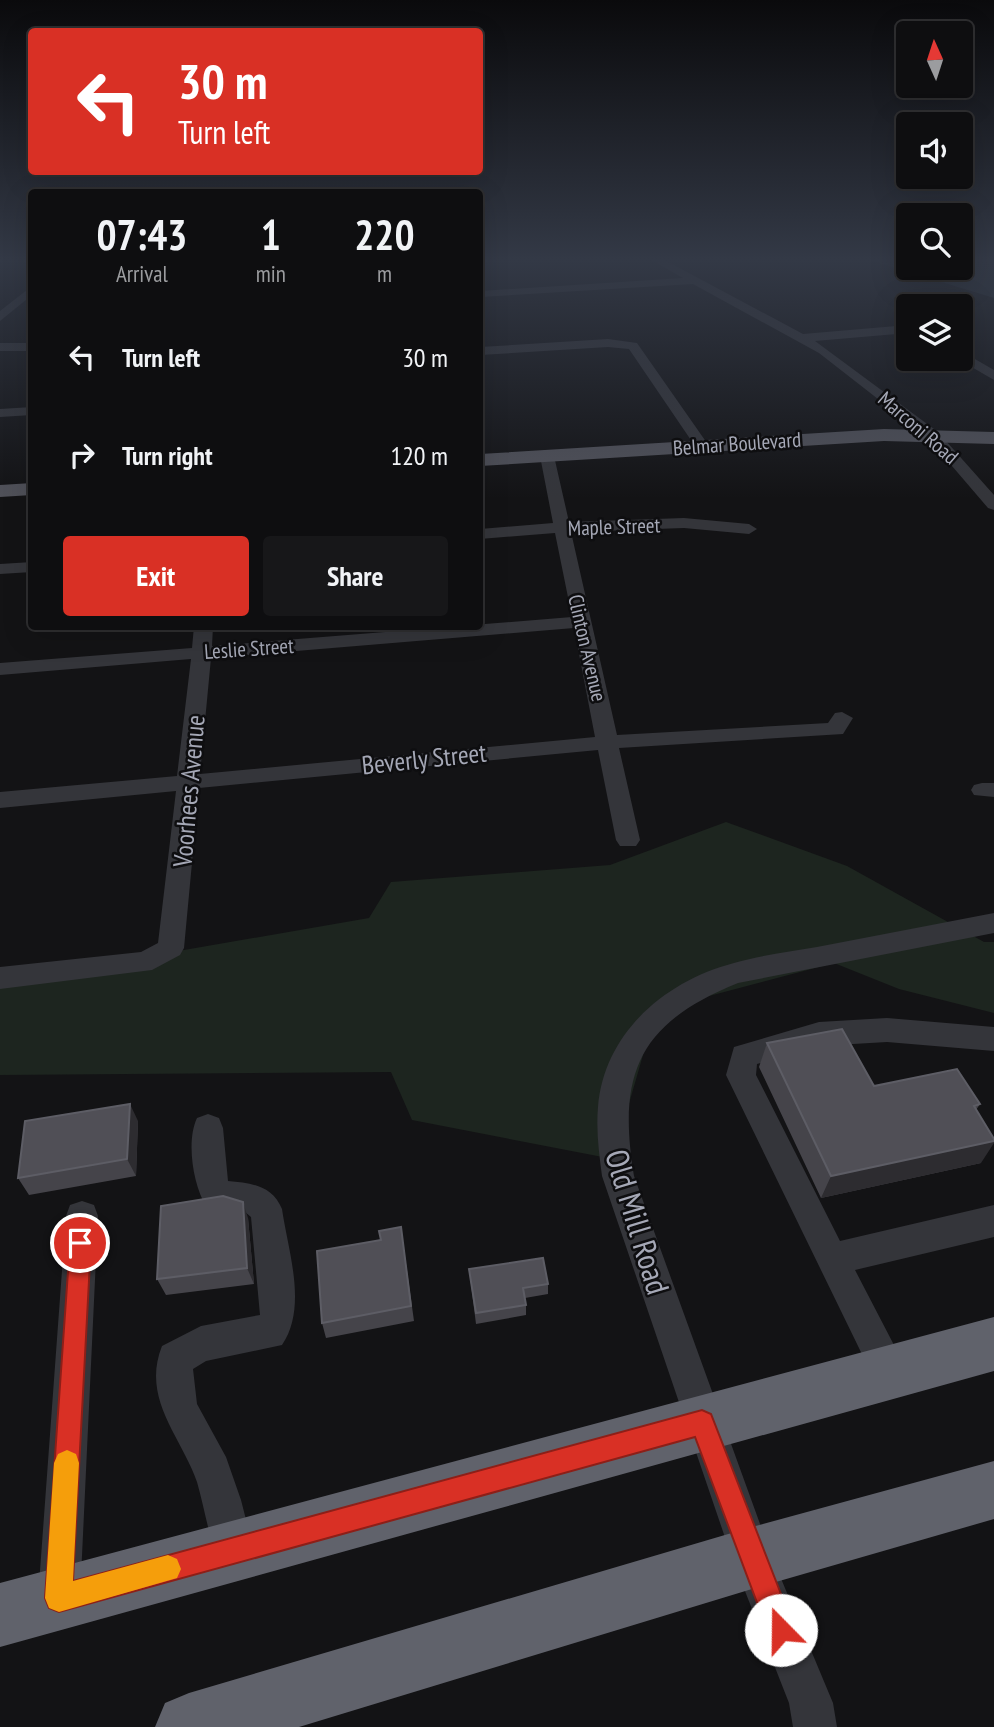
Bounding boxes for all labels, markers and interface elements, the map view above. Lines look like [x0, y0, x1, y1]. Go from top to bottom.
north arrow [896, 21, 973, 98]
map controls [896, 21, 973, 371]
text: 30 m [178, 49, 267, 113]
icon: left [63, 56, 154, 147]
text: Turn left [178, 111, 270, 153]
button: sound [896, 112, 973, 189]
button: search [896, 203, 973, 280]
text: 07:43 [96, 207, 187, 262]
text: 1 [261, 207, 281, 262]
text: 220 [354, 207, 415, 262]
text: Arrival [116, 259, 168, 288]
text: min [256, 259, 286, 288]
text: m [377, 259, 392, 288]
button: layers [896, 294, 973, 371]
icon: left [63, 338, 101, 376]
text: Turn left [122, 341, 200, 374]
text: 30 m [402, 341, 448, 374]
street label: Marconi Road [873, 385, 964, 470]
street label: Belmar Boulevard [672, 426, 802, 461]
icon: right [63, 436, 101, 474]
text: Turn right [122, 439, 213, 472]
text: 120 m [390, 439, 448, 472]
street label: Maple Street [567, 511, 661, 542]
button: Exit [63, 536, 249, 616]
button: Share [263, 536, 448, 616]
street label: Clinton Avenue [562, 592, 613, 704]
street label: Leslie Street [203, 632, 295, 665]
street label: Voorhees Avenue [165, 714, 212, 869]
street label: Beverly Street [360, 736, 488, 781]
street label: Old Mill Road [596, 1144, 680, 1299]
pin [50, 1213, 110, 1273]
icon: arrive [61, 1224, 99, 1262]
position arrow [744, 1593, 818, 1667]

